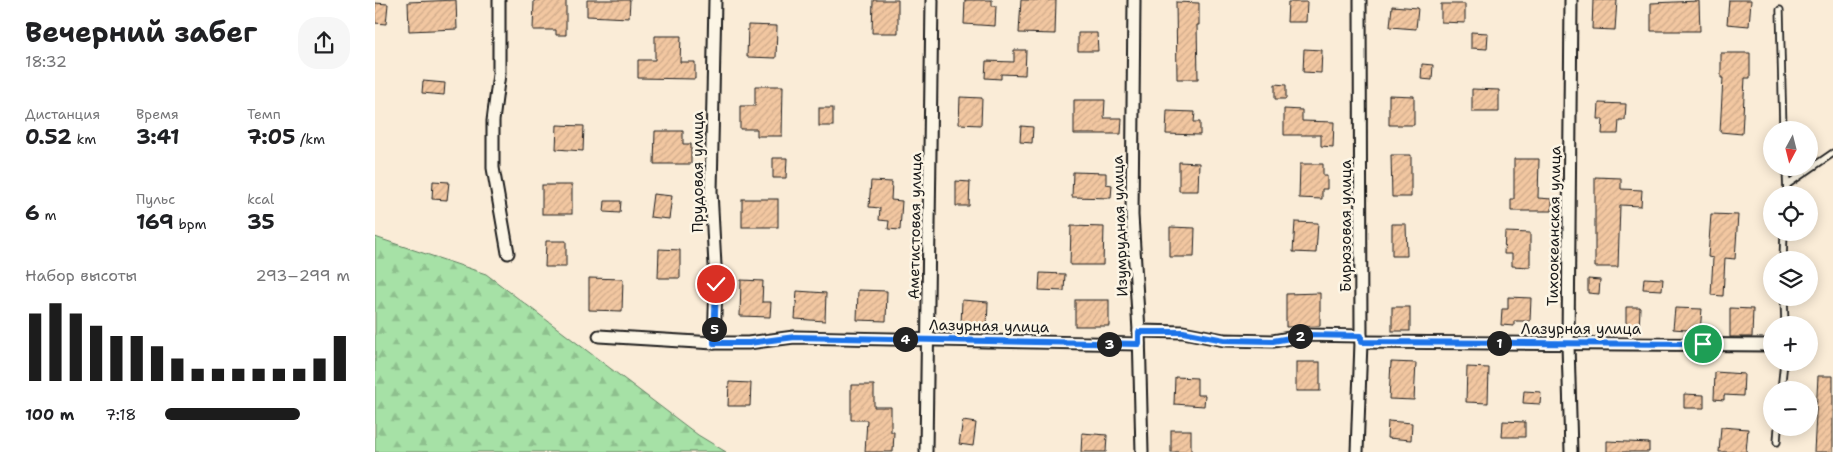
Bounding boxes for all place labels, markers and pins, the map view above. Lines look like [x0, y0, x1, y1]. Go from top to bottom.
pin [695, 263, 737, 305]
pin: 5 [701, 316, 727, 342]
pin [1682, 323, 1724, 365]
pin: 2 [1287, 324, 1313, 348]
pin: 4 [893, 326, 917, 352]
pin: 1 [1487, 330, 1511, 356]
pin: 3 [1097, 332, 1121, 356]

